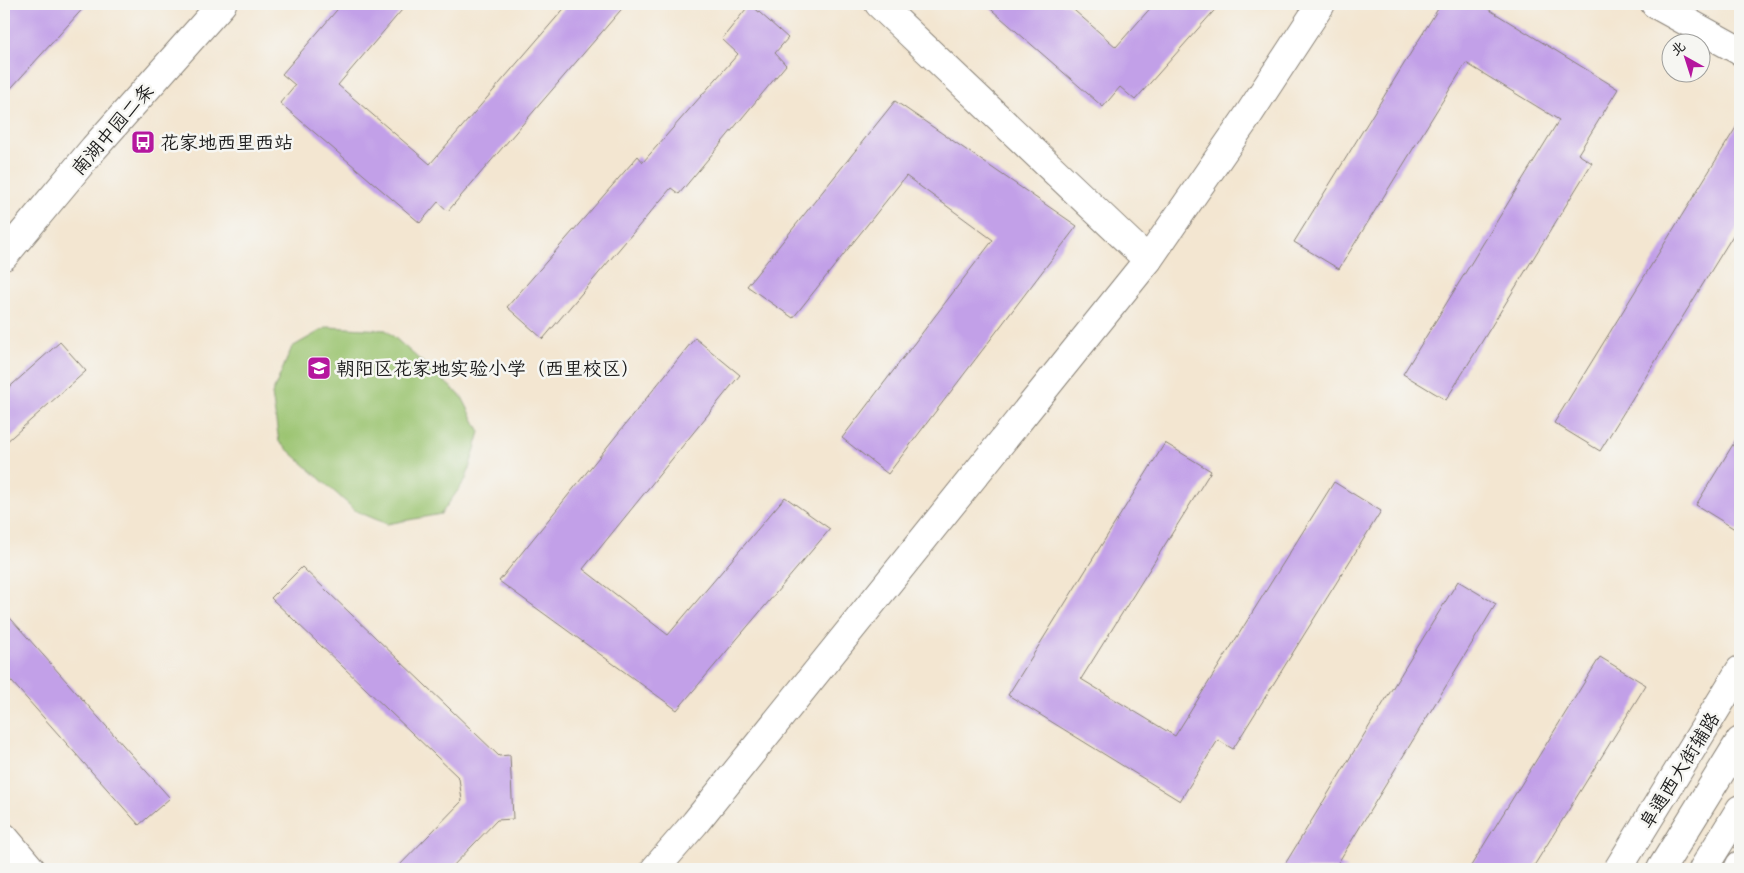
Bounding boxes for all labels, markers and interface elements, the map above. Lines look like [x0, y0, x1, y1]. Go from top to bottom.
north arrow [1662, 32, 1712, 82]
text: 北 [1667, 37, 1690, 60]
street label: 南湖中园二条 [66, 79, 160, 181]
bus stop icon: 花家地西里西站 [130, 129, 156, 155]
place label: 花家地西里西站 [160, 131, 293, 156]
school or university icon: 朝阳区花家地实验小学（西里校区） [306, 355, 332, 381]
place label: 朝阳区花家地实验小学（西里校区） [336, 357, 640, 382]
street label: 阜通西大街辅路 [1634, 708, 1726, 834]

